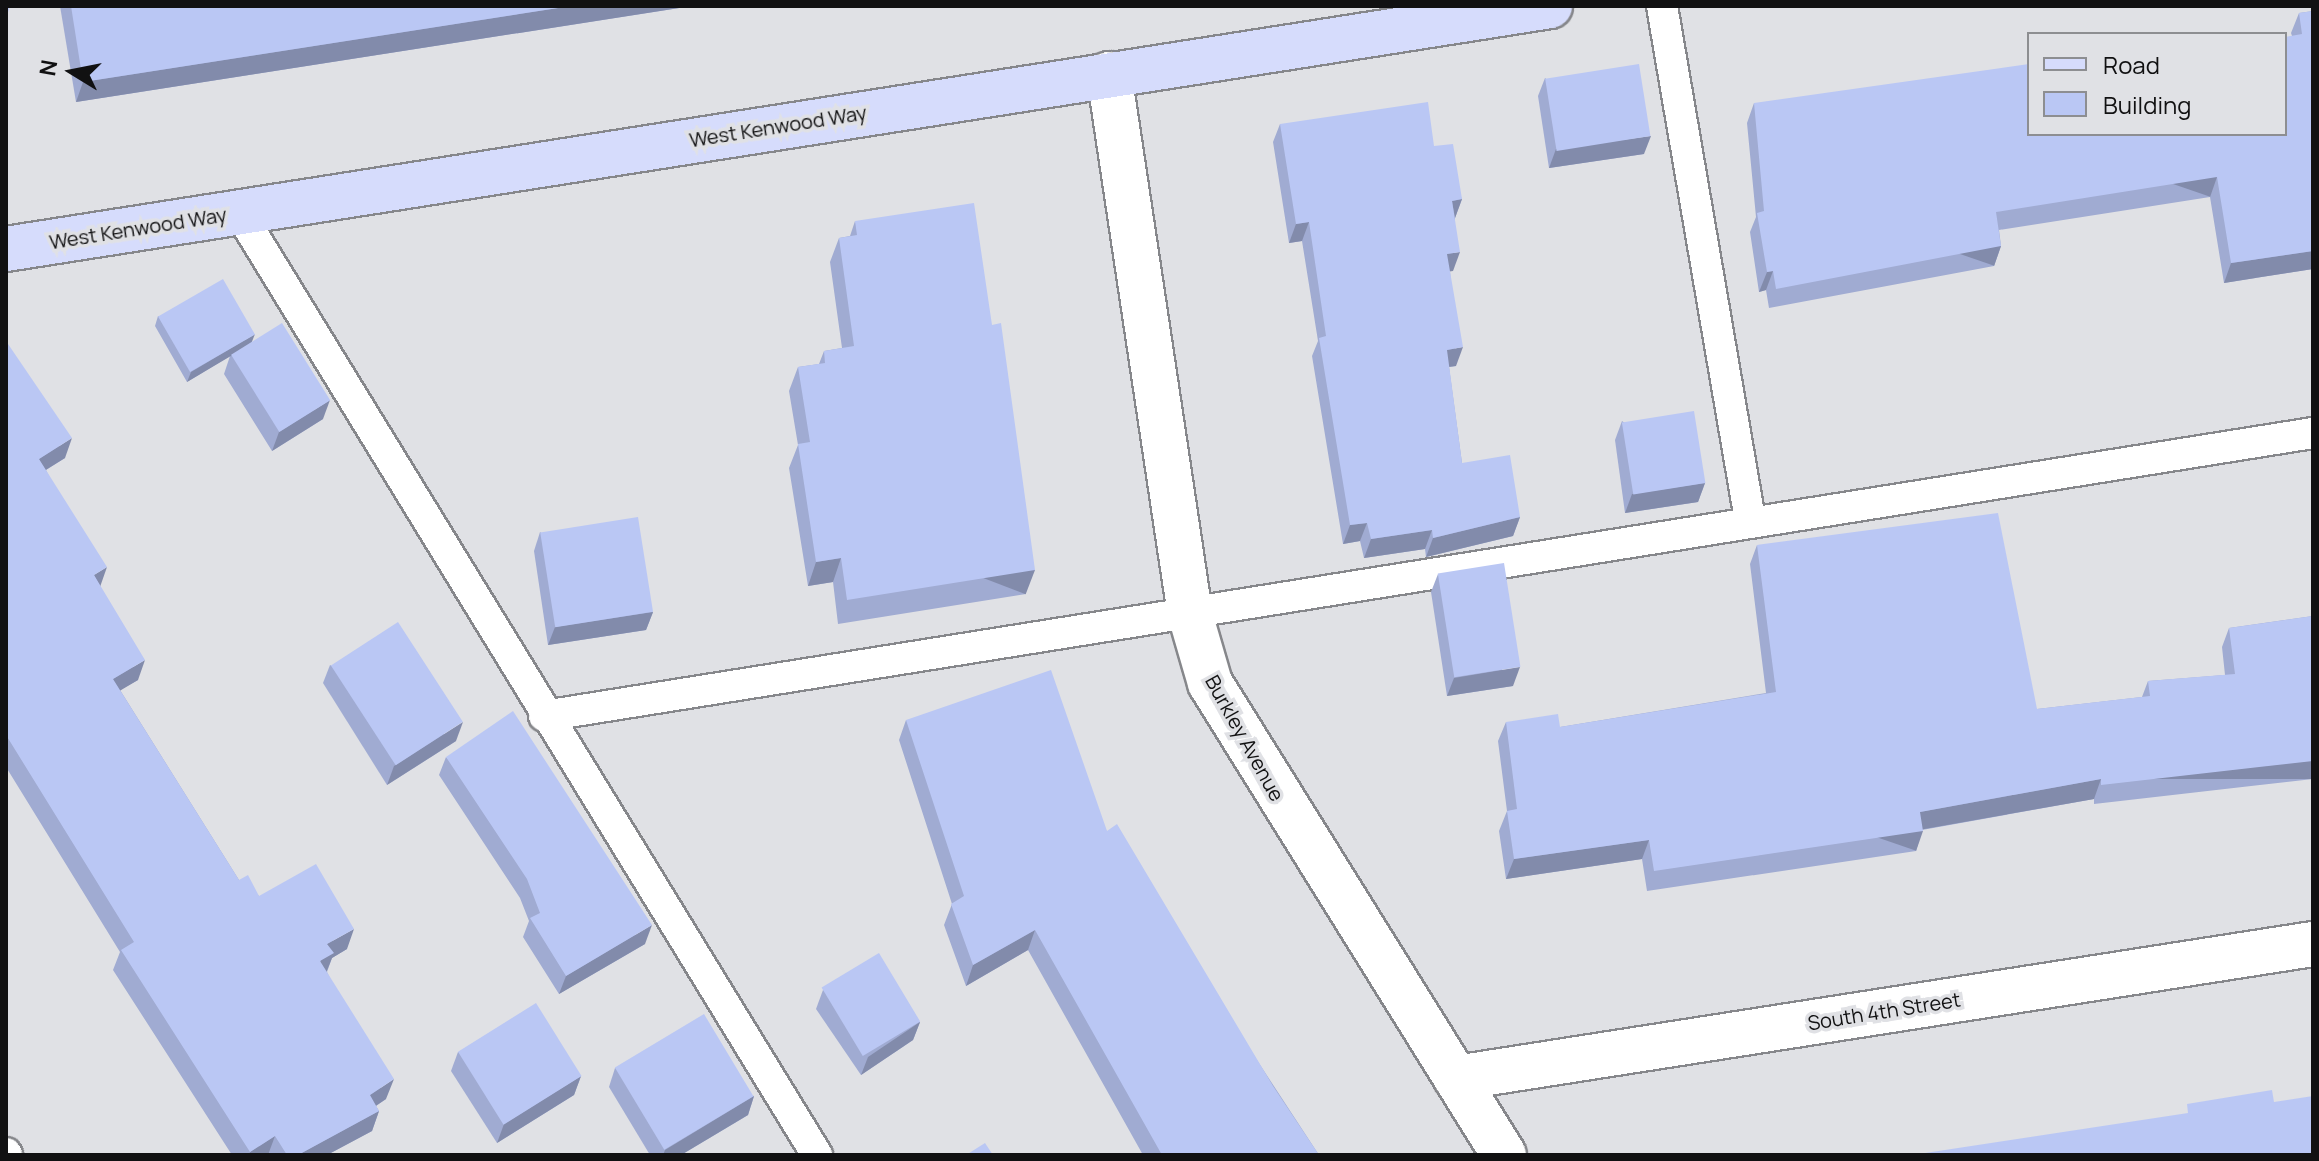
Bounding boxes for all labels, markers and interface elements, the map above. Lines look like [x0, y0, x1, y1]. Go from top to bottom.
north arrow [32, 32, 112, 112]
legend [2027, 32, 2287, 136]
text: Road [2103, 48, 2160, 81]
text: N [32, 57, 65, 78]
text: Building [2103, 88, 2191, 121]
street label: West Kenwood Way [688, 100, 868, 152]
street label: West Kenwood Way [48, 202, 228, 254]
street label: Burkley Avenue [1200, 671, 1290, 805]
street label: South 4th Street [1806, 987, 1962, 1035]

